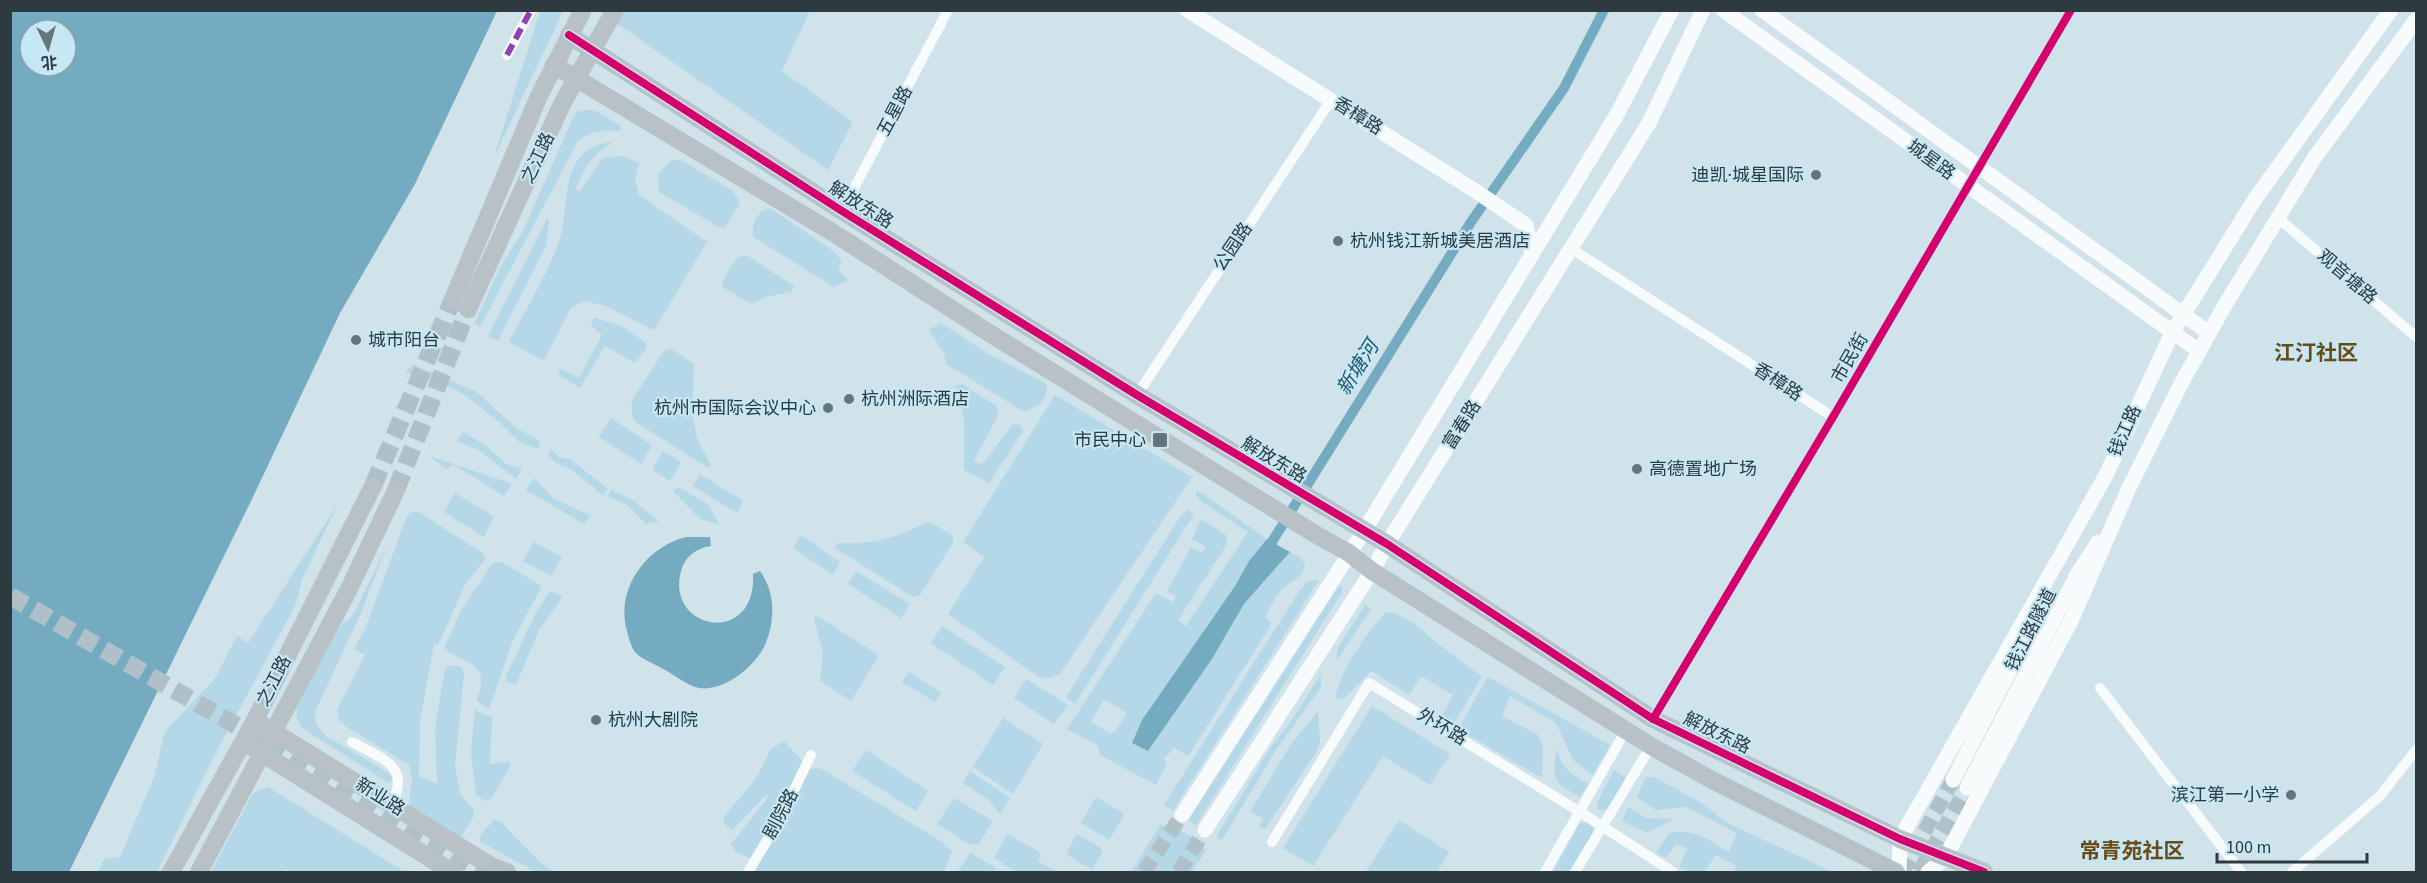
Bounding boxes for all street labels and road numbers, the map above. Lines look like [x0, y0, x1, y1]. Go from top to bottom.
street label: 五星路 [871, 81, 919, 141]
street label: 香樟路 [1328, 91, 1388, 141]
street label: 之江路 [515, 128, 561, 188]
street label: 城星路 [1902, 134, 1960, 186]
street label: 解放东路 [824, 175, 898, 235]
street label: 公园路 [1208, 218, 1258, 276]
street label: 观音塘路 [2312, 244, 2382, 310]
street label: 市民街 [1826, 328, 1874, 388]
street label: 香樟路 [1749, 357, 1807, 407]
street label: 富春路 [1437, 395, 1487, 455]
street label: 钱江路 [2103, 401, 2147, 461]
street label: 解放东路 [1237, 431, 1311, 489]
street label: 钱江路隧道 [1999, 584, 2063, 676]
street label: 之江路 [251, 651, 297, 711]
street label: 外环路 [1412, 702, 1472, 752]
street label: 解放东路 [1679, 706, 1755, 760]
street label: 新业路 [350, 772, 410, 822]
street label: 剧院路 [757, 784, 805, 844]

